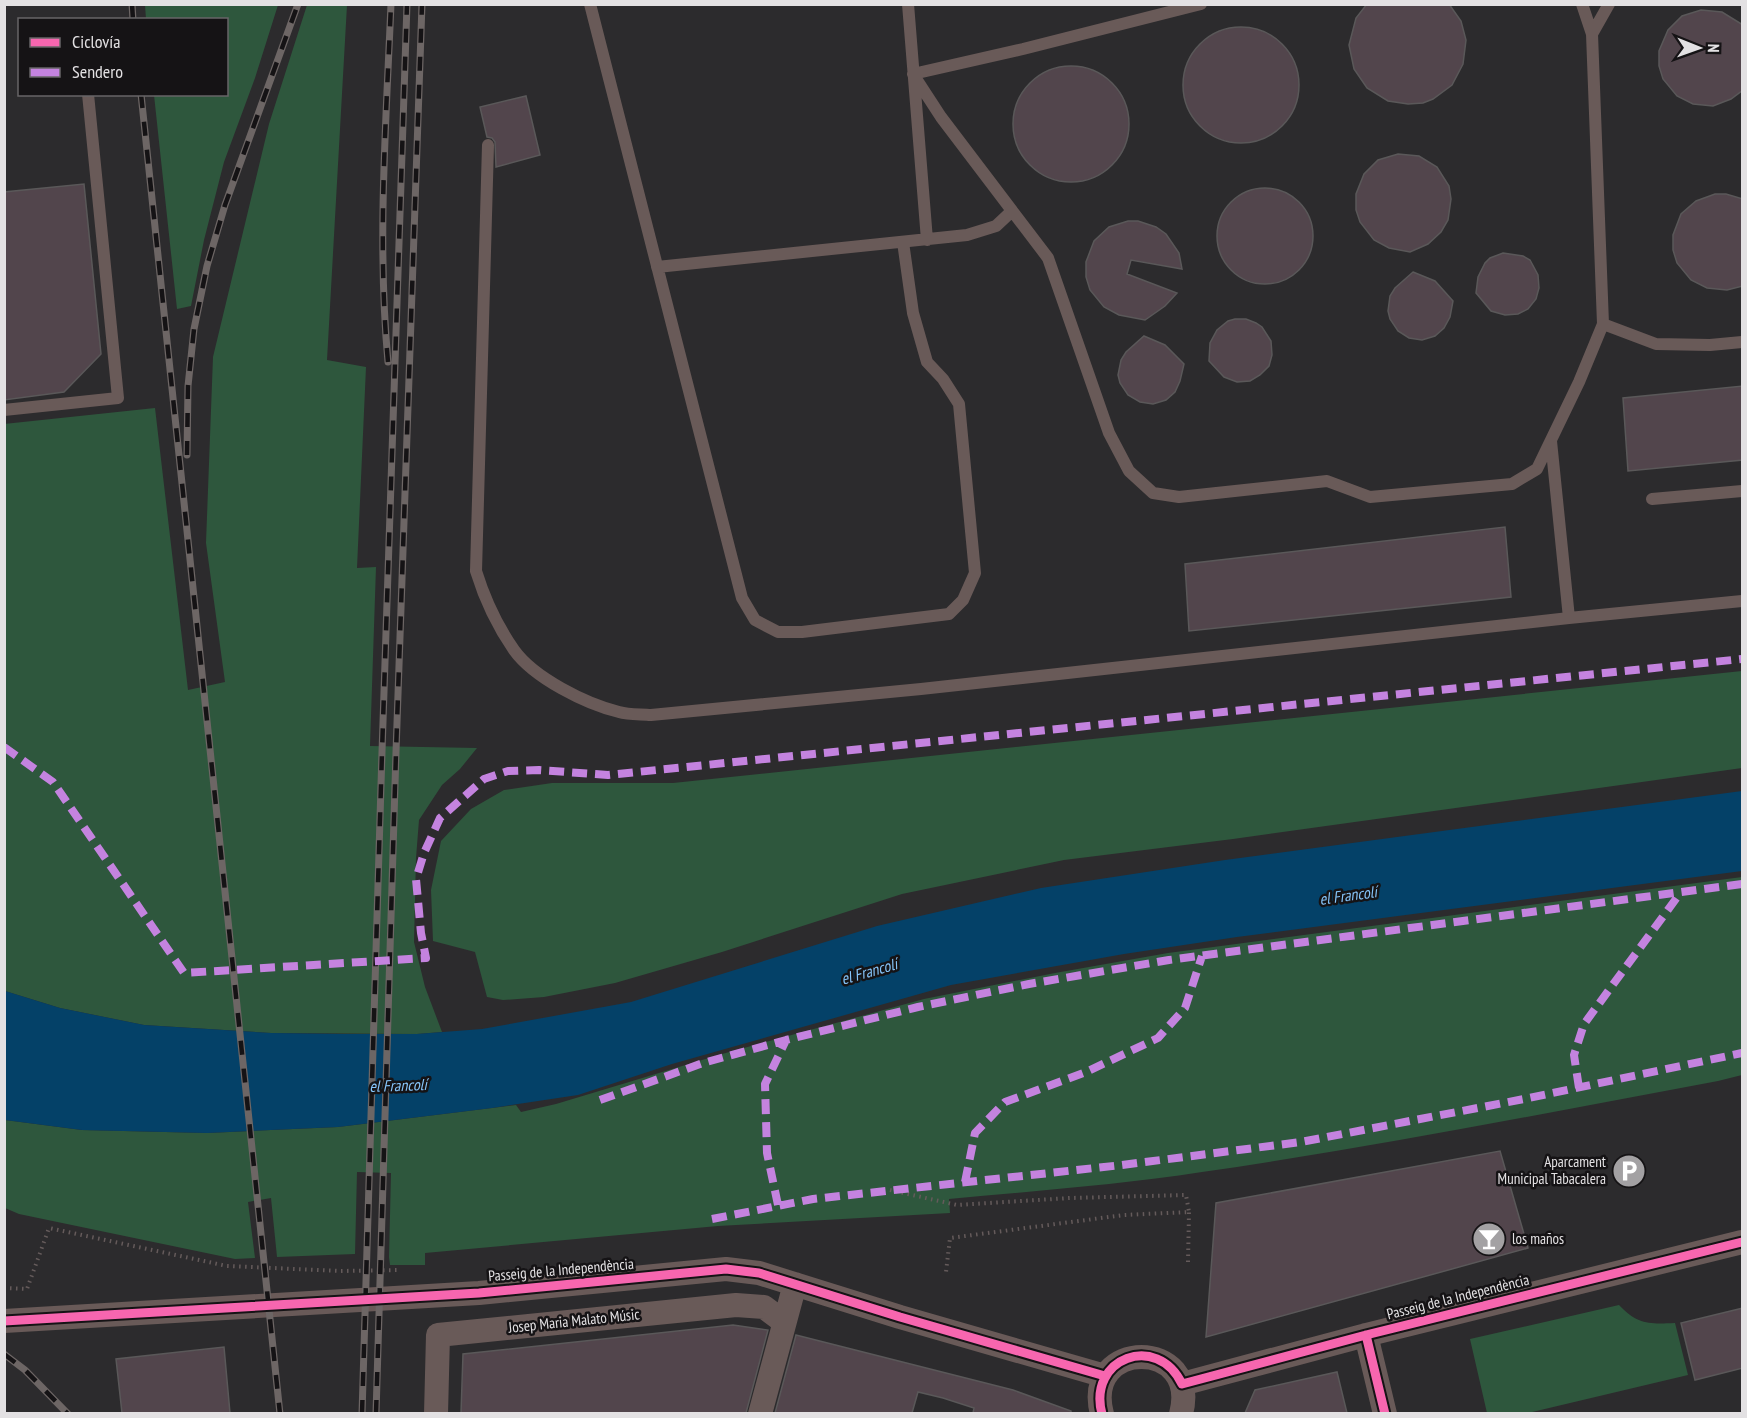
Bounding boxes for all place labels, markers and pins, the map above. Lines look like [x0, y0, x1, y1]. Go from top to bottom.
place label: Aparcament Municipal Tabacalera [1498, 1152, 1606, 1188]
parking icon: Aparcament Municipal Tabacalera [1611, 1153, 1647, 1189]
bar icon: los maños [1471, 1221, 1507, 1257]
place label: los maños [1512, 1229, 1564, 1248]

